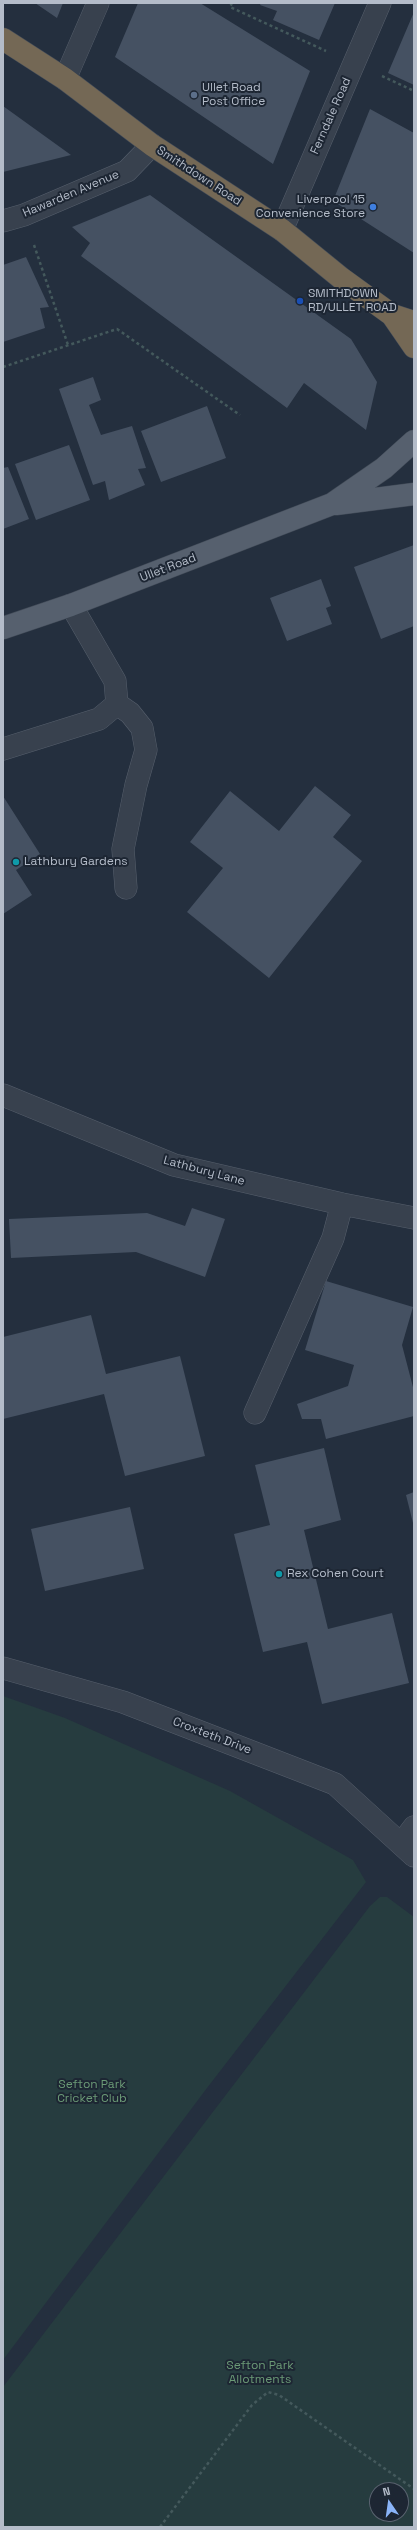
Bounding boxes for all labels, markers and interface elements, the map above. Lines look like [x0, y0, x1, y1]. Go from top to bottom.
street label: Ferndale Road [308, 75, 354, 157]
place label: Ullet Road Post Office [202, 81, 265, 109]
marker: Ullet Road Post Office [189, 90, 199, 100]
street label: Smithdown Road [154, 143, 244, 209]
street label: Hawarden Avenue [21, 167, 121, 221]
place label: Liverpool 15 Convenience Store [256, 193, 365, 221]
marker: Liverpool 15 Convenience Store [368, 202, 378, 212]
place label: SMITHDOWN RD/ULLET ROAD [308, 287, 397, 315]
marker: SMITHDOWN RD/ULLET ROAD [295, 296, 305, 306]
street label: Ullet Road [138, 551, 198, 585]
place label: Lathbury Gardens [24, 855, 128, 869]
marker: Lathbury Gardens [11, 857, 21, 867]
street label: Lathbury Lane [162, 1153, 246, 1189]
place label: Rex Cohen Court [287, 1567, 384, 1581]
marker: Rex Cohen Court [274, 1569, 284, 1579]
street label: Croxteth Drive [171, 1714, 253, 1758]
park label: Sefton Park Cricket Club [57, 2078, 127, 2106]
park label: Sefton Park Allotments [226, 2359, 294, 2387]
north arrow [369, 2482, 409, 2522]
text: N [381, 2484, 392, 2499]

